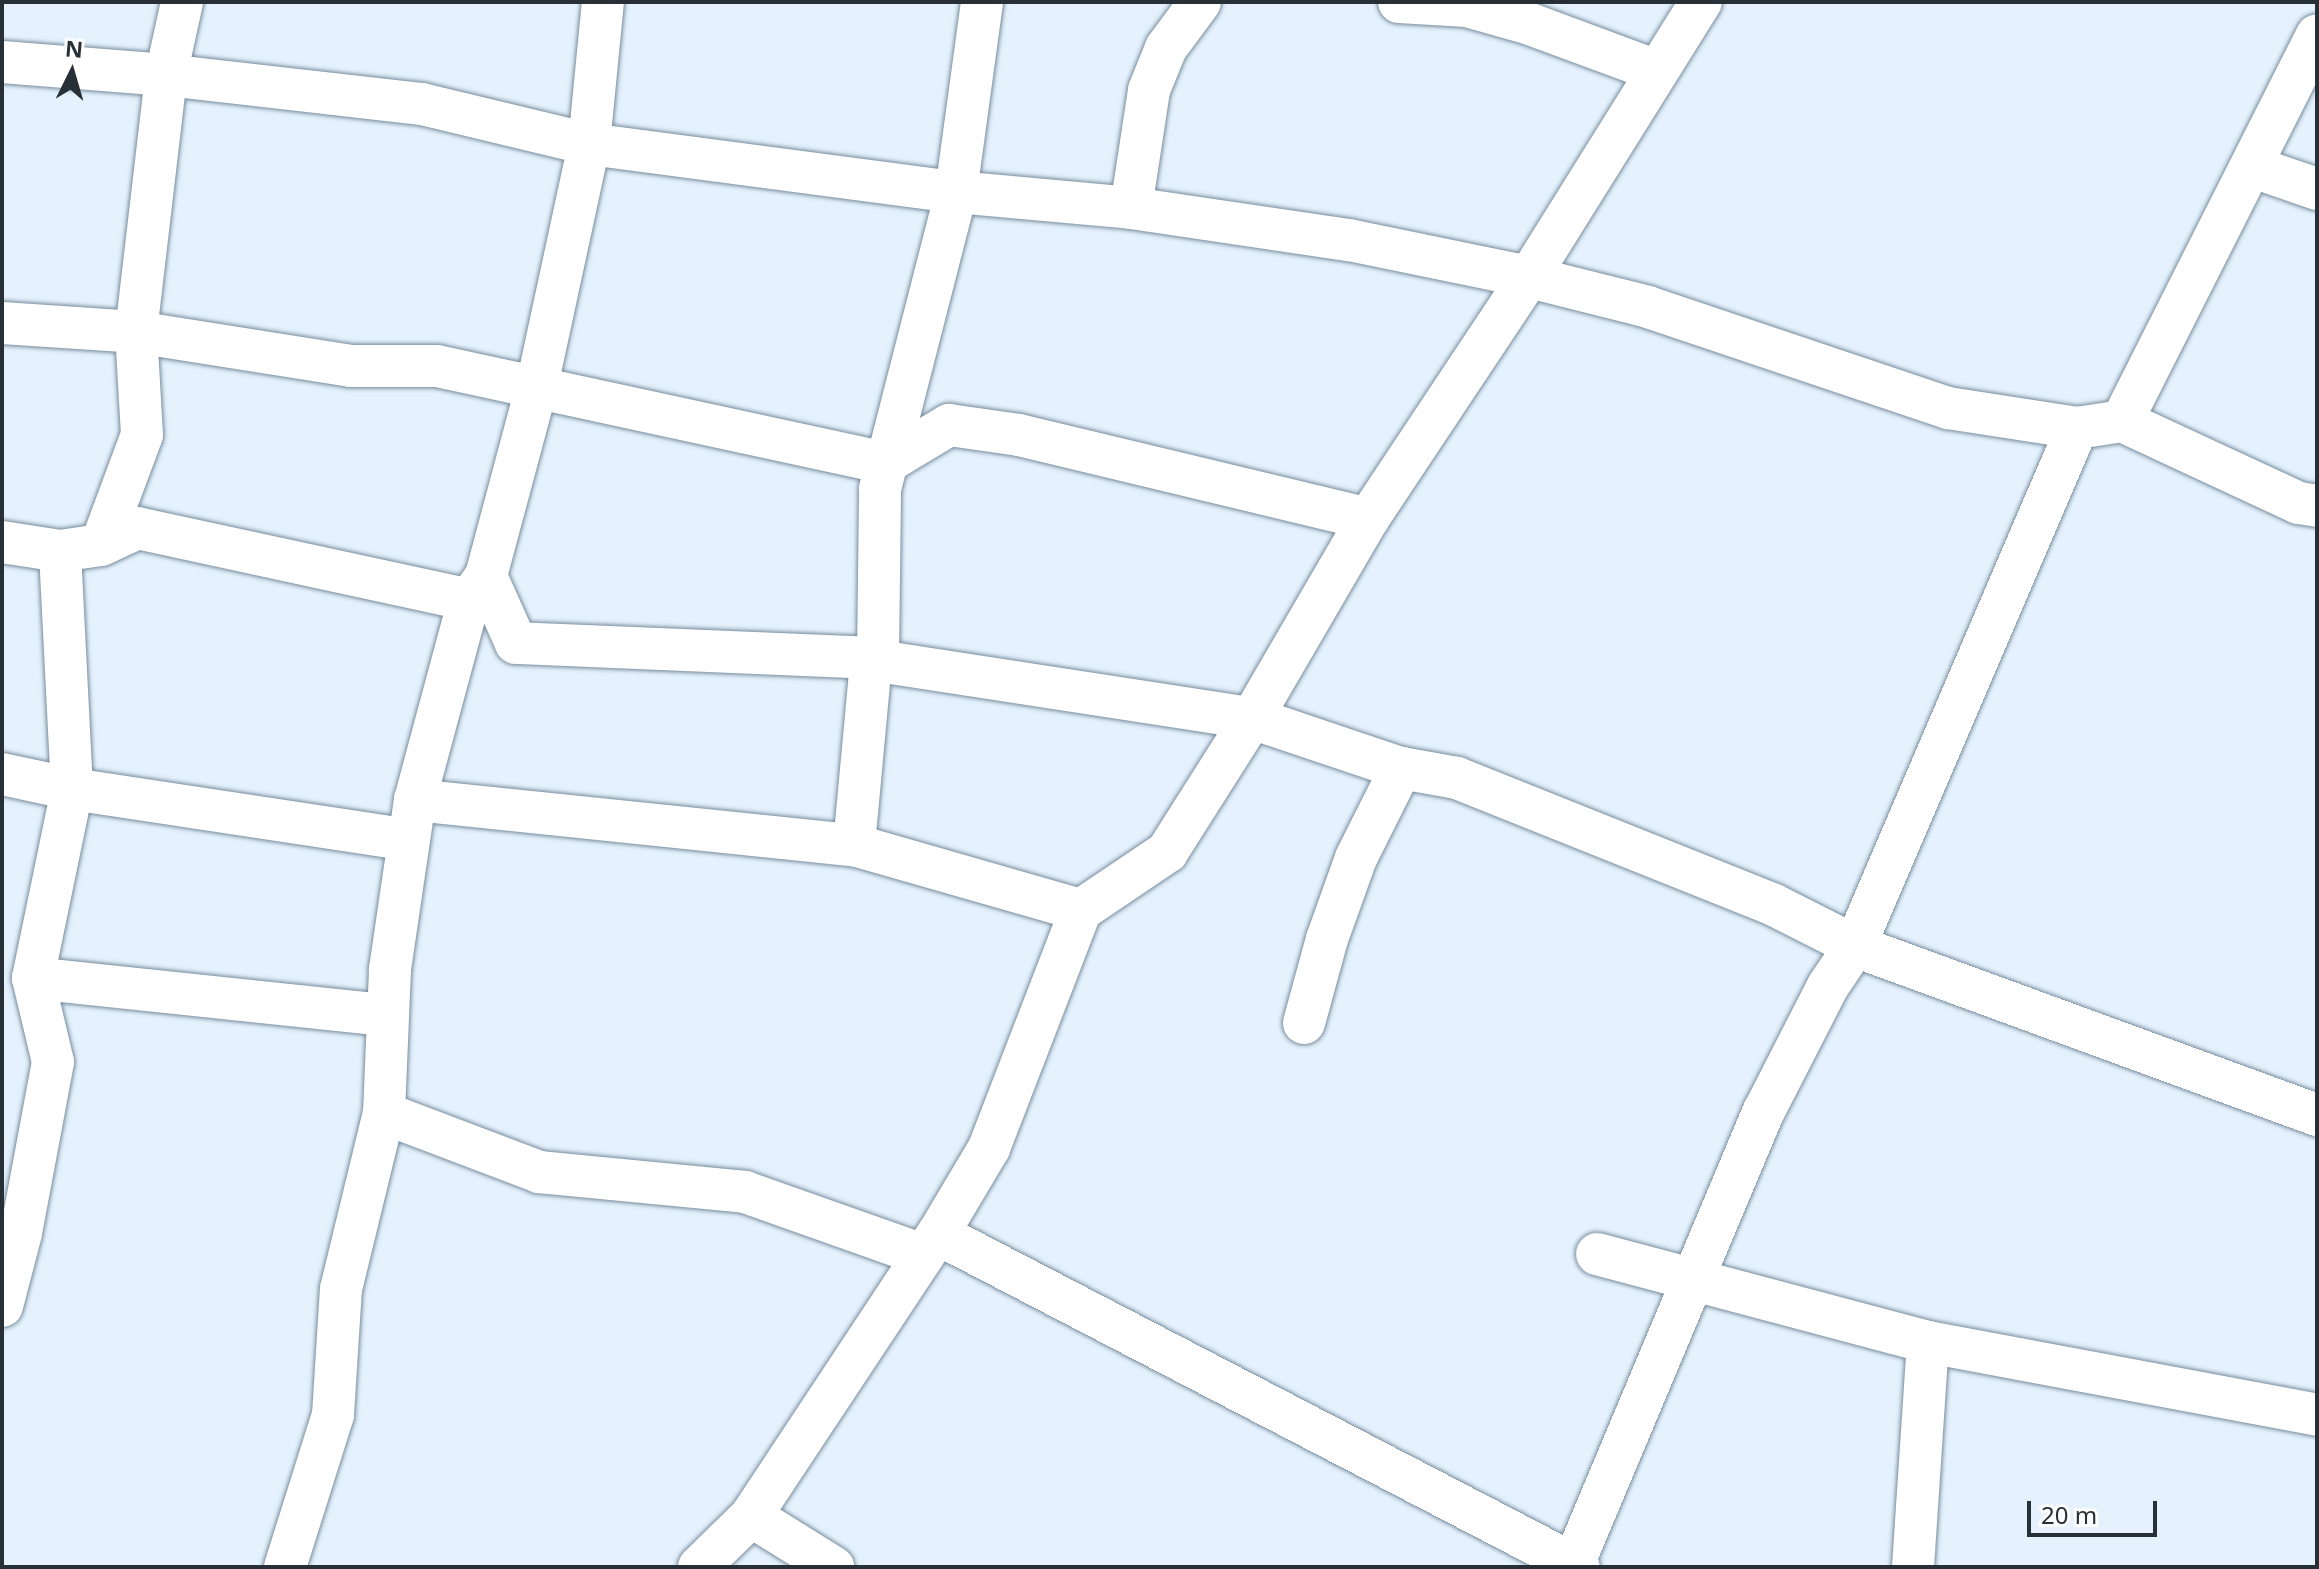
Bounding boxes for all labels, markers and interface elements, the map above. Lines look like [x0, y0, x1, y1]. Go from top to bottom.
north arrow [32, 32, 112, 112]
text: N [64, 32, 84, 64]
scale bar [2031, 1485, 2161, 1535]
text: 20 m [2041, 1498, 2097, 1531]

